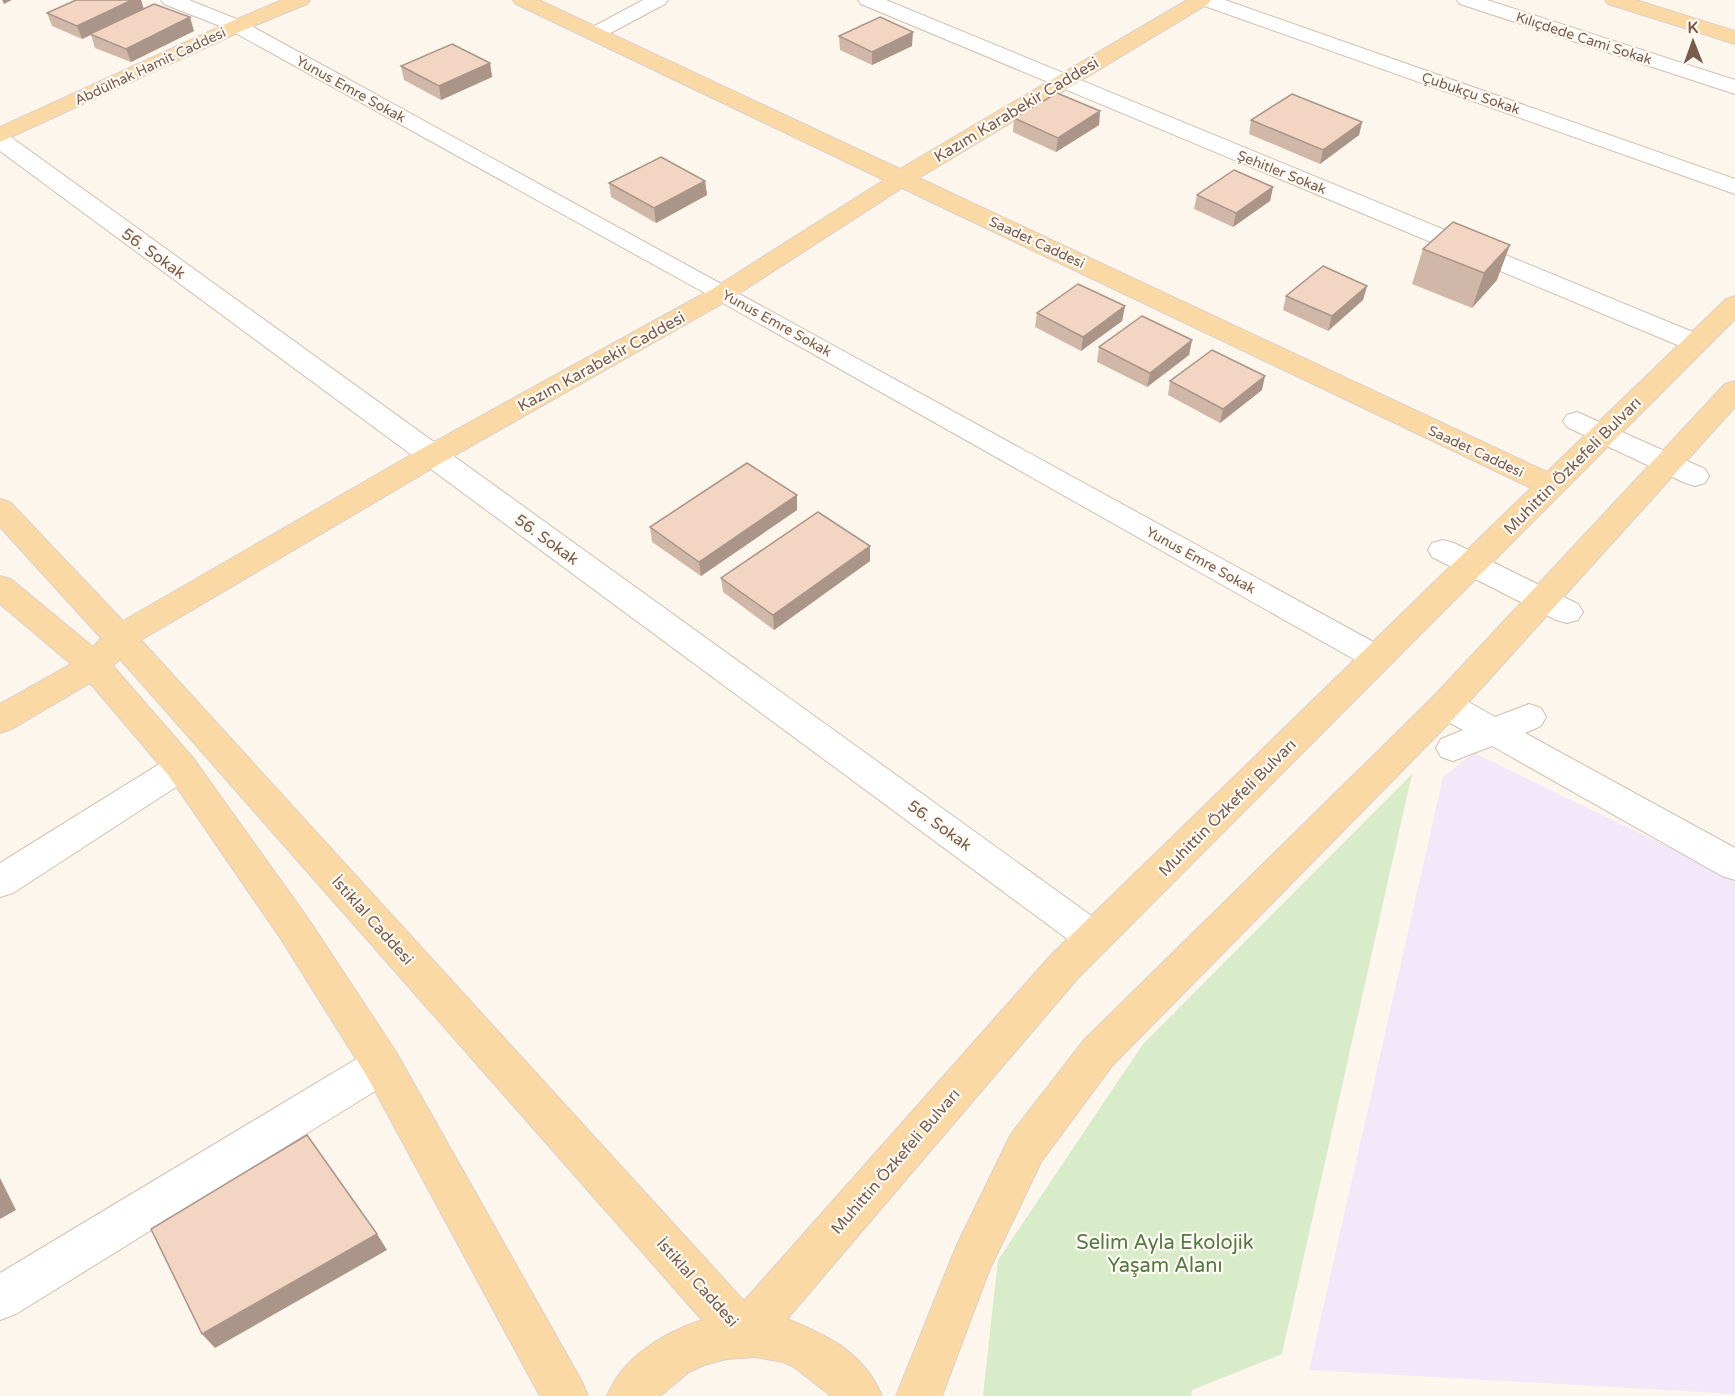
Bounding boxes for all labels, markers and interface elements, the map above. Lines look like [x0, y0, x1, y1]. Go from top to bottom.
street label: Kılıçdede Cami Sokak [1514, 8, 1654, 69]
north arrow [1663, 12, 1723, 72]
text: K [1687, 18, 1699, 38]
street label: Abdülhak Hamit Caddesi [72, 24, 229, 109]
street label: Yunus Emre Sokak [293, 52, 409, 127]
street label: Kazım Karabekir Caddesi [931, 53, 1102, 167]
street label: Çubukçu Sokak [1420, 69, 1523, 118]
street label: Şehitler Sokak [1235, 147, 1329, 198]
street label: Saadet Caddesi [986, 213, 1087, 272]
street label: 56. Sokak [117, 224, 190, 284]
street label: Yunus Emre Sokak [719, 286, 835, 361]
street label: Kazım Karabekir Caddesi [514, 307, 689, 416]
street label: Muhittin Özkefeli Bulvarı [1500, 393, 1646, 539]
street label: Saadet Caddesi [1425, 422, 1526, 481]
street label: 56. Sokak [510, 510, 583, 570]
street label: Yunus Emre Sokak [1143, 523, 1259, 598]
street label: Muhittin Özkefeli Bulvarı [1155, 735, 1301, 881]
street label: 56. Sokak [903, 796, 976, 856]
street label: İstiklal Caddesi [327, 872, 417, 969]
street label: Muhittin Özkefeli Bulvarı [827, 1085, 964, 1239]
park label: Selim Ayla Ekolojik Yaşam Alanı [1076, 1231, 1254, 1278]
street label: İstiklal Caddesi [652, 1234, 742, 1331]

